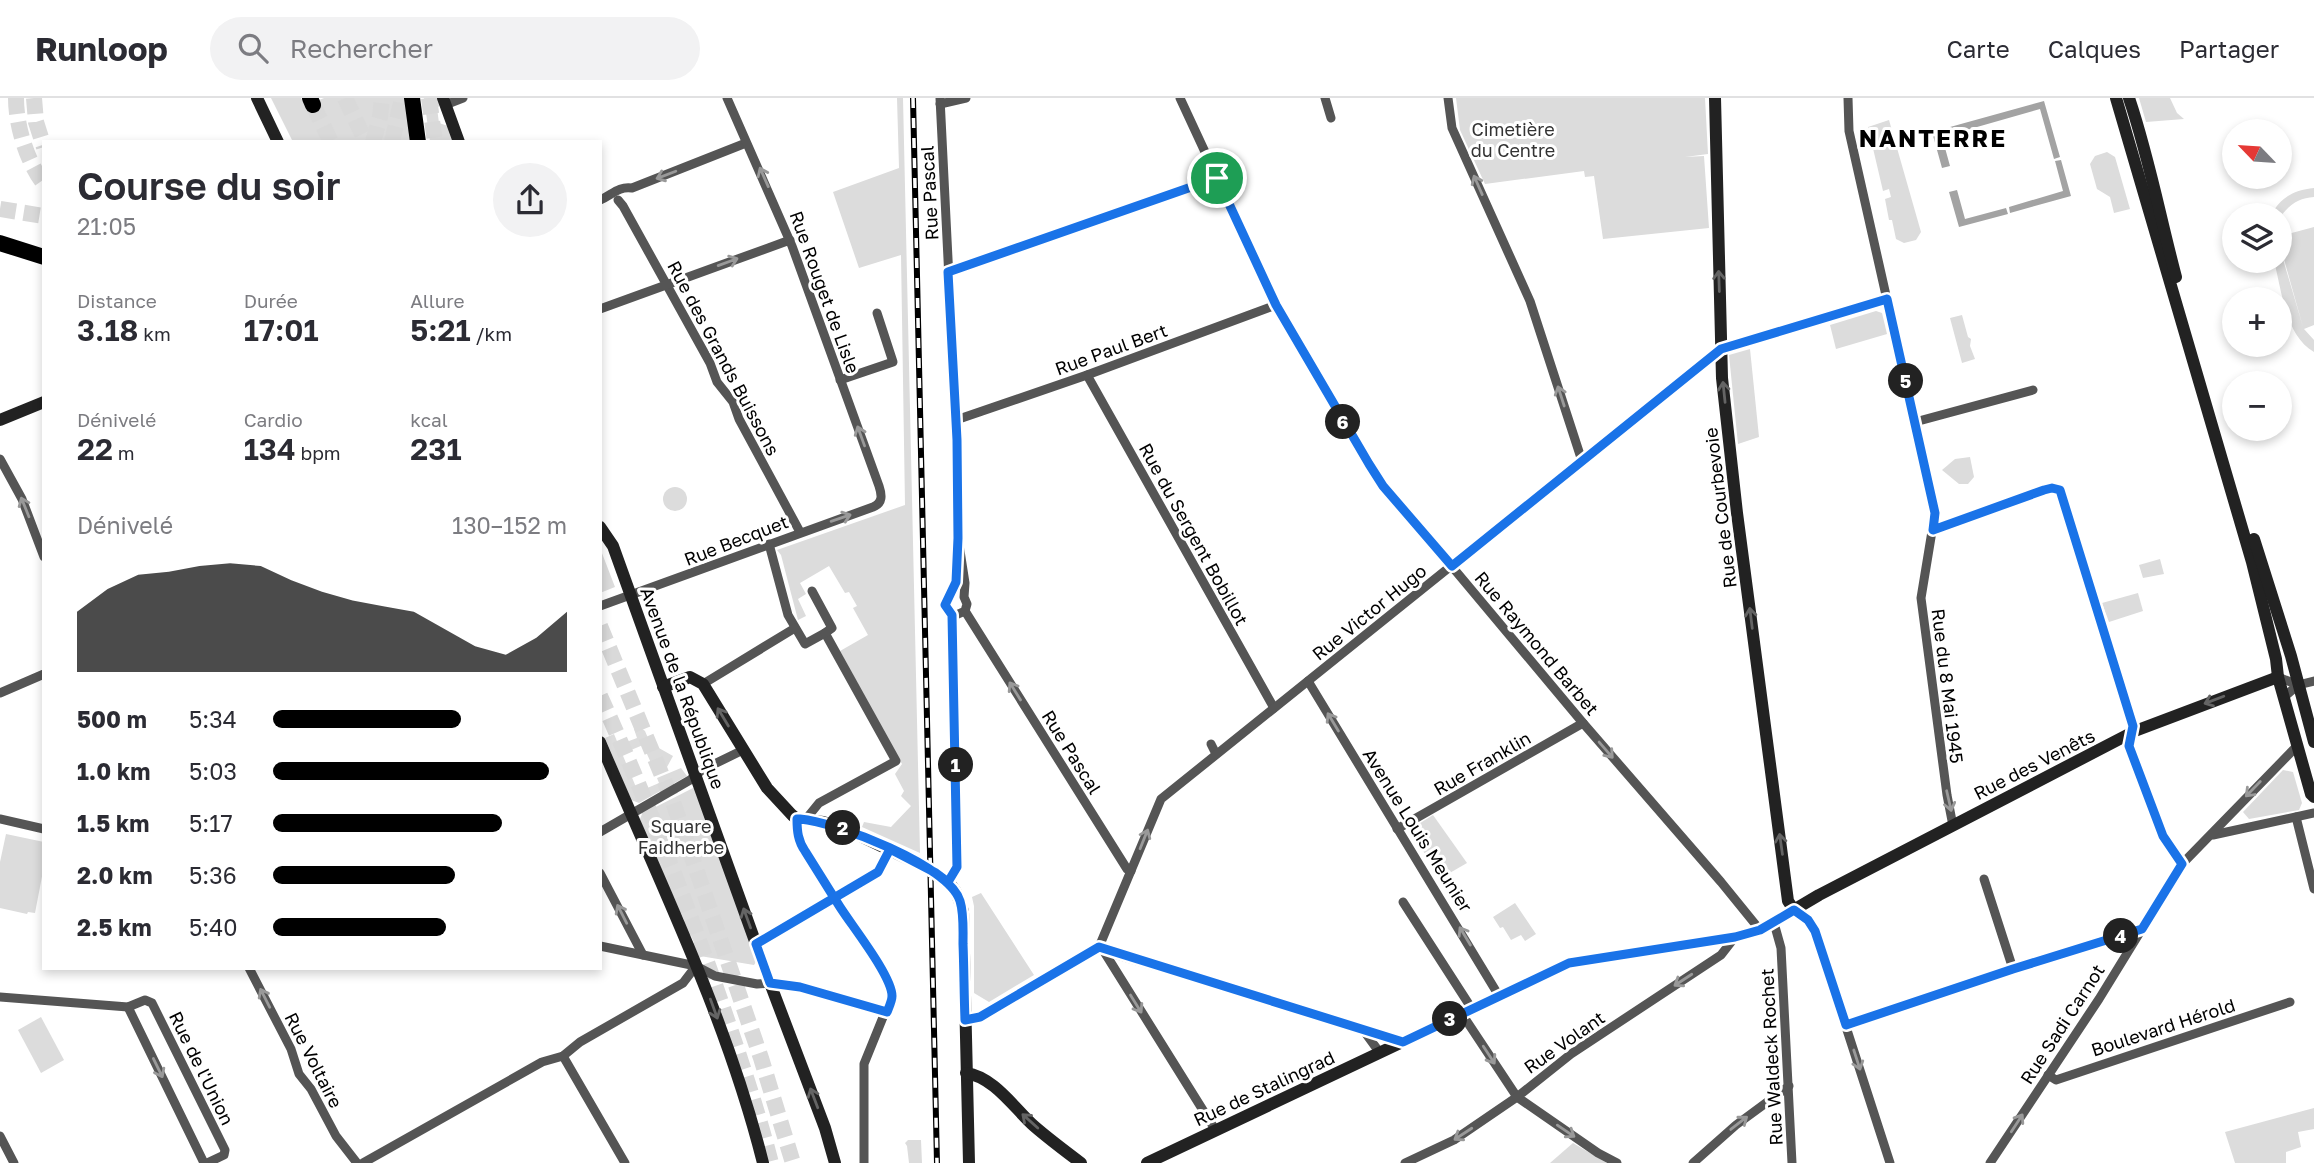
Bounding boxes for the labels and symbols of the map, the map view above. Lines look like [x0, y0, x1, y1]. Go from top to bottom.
park label: Cimetière du Centre [1471, 118, 1555, 161]
north arrow [2222, 119, 2292, 189]
district label: NANTERRE [1859, 123, 2007, 152]
street label: Rue Pascal [916, 145, 942, 241]
pin [1187, 148, 1247, 208]
one-way arrow [756, 167, 769, 189]
one-way arrow [656, 169, 677, 182]
one-way arrow [1471, 175, 1484, 196]
street label: Rue Rouget de Lisle [785, 208, 865, 376]
one-way arrow [717, 255, 739, 267]
street label: Rue des Grands Buissons [663, 257, 785, 459]
one-way arrow [1713, 269, 1726, 292]
street label: Rue Paul Bert [1052, 319, 1170, 379]
pin: 5 [1888, 364, 1924, 398]
one-way arrow [1717, 382, 1730, 404]
one-way arrow [1554, 385, 1567, 407]
pin: 6 [1326, 404, 1360, 440]
one-way arrow [854, 426, 866, 448]
street label: Rue de Courbevoie [1699, 426, 1741, 590]
street label: Rue du Sergent Bobillot [1135, 439, 1253, 629]
one-way arrow [17, 496, 30, 518]
street label: Rue Becquet [681, 510, 791, 570]
one-way arrow [830, 511, 852, 523]
street label: Rue Victor Hugo [1308, 559, 1430, 665]
street label: Rue Raymond Barbet [1470, 567, 1604, 719]
street label: Avenue de la République [636, 584, 730, 792]
one-way arrow [1744, 607, 1757, 630]
street label: Rue du 8 Mai 1945 [1928, 607, 1968, 765]
one-way arrow [1008, 682, 1022, 702]
one-way arrow [2204, 694, 2226, 707]
street label: Rue Pascal [1038, 706, 1107, 798]
one-way arrow [715, 707, 729, 727]
one-way arrow [1326, 712, 1340, 732]
street label: Rue des Venêts [1970, 724, 2098, 804]
street label: Rue Franklin [1430, 726, 1534, 800]
one-way arrow [1598, 740, 1614, 758]
street label: Avenue Louis Meunier [1359, 744, 1477, 916]
pin: 1 [939, 748, 974, 782]
one-way arrow [2245, 780, 2262, 797]
one-way arrow [1942, 789, 1956, 812]
pin: 2 [826, 810, 860, 846]
park label: Square Faidherbe [638, 815, 724, 858]
one-way arrow [1139, 829, 1152, 851]
one-way arrow [1774, 833, 1787, 856]
one-way arrow [614, 904, 628, 925]
one-way arrow [740, 908, 752, 930]
pin: 4 [2104, 918, 2138, 954]
one-way arrow [1458, 927, 1472, 947]
street label: Rue Sadi Carnot [2015, 960, 2109, 1088]
street label: Rue Waldeck Rochet [1755, 968, 1787, 1146]
one-way arrow [1674, 973, 1693, 988]
one-way arrow [257, 988, 271, 1009]
street label: Boulevard Hérold [2088, 993, 2238, 1061]
one-way arrow [1128, 994, 1143, 1013]
one-way arrow [709, 997, 721, 1019]
pin: 3 [1432, 1002, 1468, 1037]
street label: Rue Volant [1519, 1006, 1609, 1078]
street label: Rue de l'Union [165, 1008, 239, 1128]
street label: Rue Voltaire [281, 1009, 347, 1111]
one-way arrow [1482, 1045, 1497, 1064]
street label: Rue de Stalingrad [1190, 1046, 1338, 1130]
one-way arrow [1851, 1049, 1864, 1071]
one-way arrow [152, 1057, 165, 1078]
one-way arrow [806, 1088, 819, 1110]
one-way arrow [1021, 1113, 1039, 1129]
one-way arrow [2010, 1113, 2024, 1133]
one-way arrow [1730, 1115, 1748, 1130]
one-way arrow [1556, 1124, 1575, 1139]
one-way arrow [1454, 1127, 1473, 1141]

